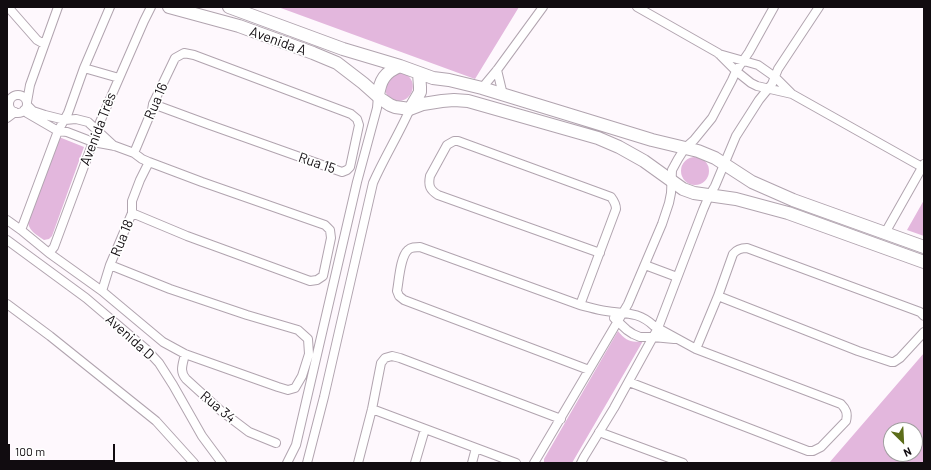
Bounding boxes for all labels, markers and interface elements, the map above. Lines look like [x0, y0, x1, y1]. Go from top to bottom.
street label: Avenida A [247, 23, 309, 59]
street label: Rua 16 [141, 80, 171, 122]
street label: Avenida Três [76, 90, 120, 168]
street label: Rua 15 [296, 149, 338, 177]
street label: Rua 18 [107, 217, 137, 259]
street label: Avenida D [102, 311, 158, 363]
street label: Rua 34 [197, 387, 239, 427]
north arrow [883, 422, 923, 462]
scale bar [10, 436, 117, 462]
text: 100 m [15, 444, 45, 458]
text: N [902, 445, 914, 460]

